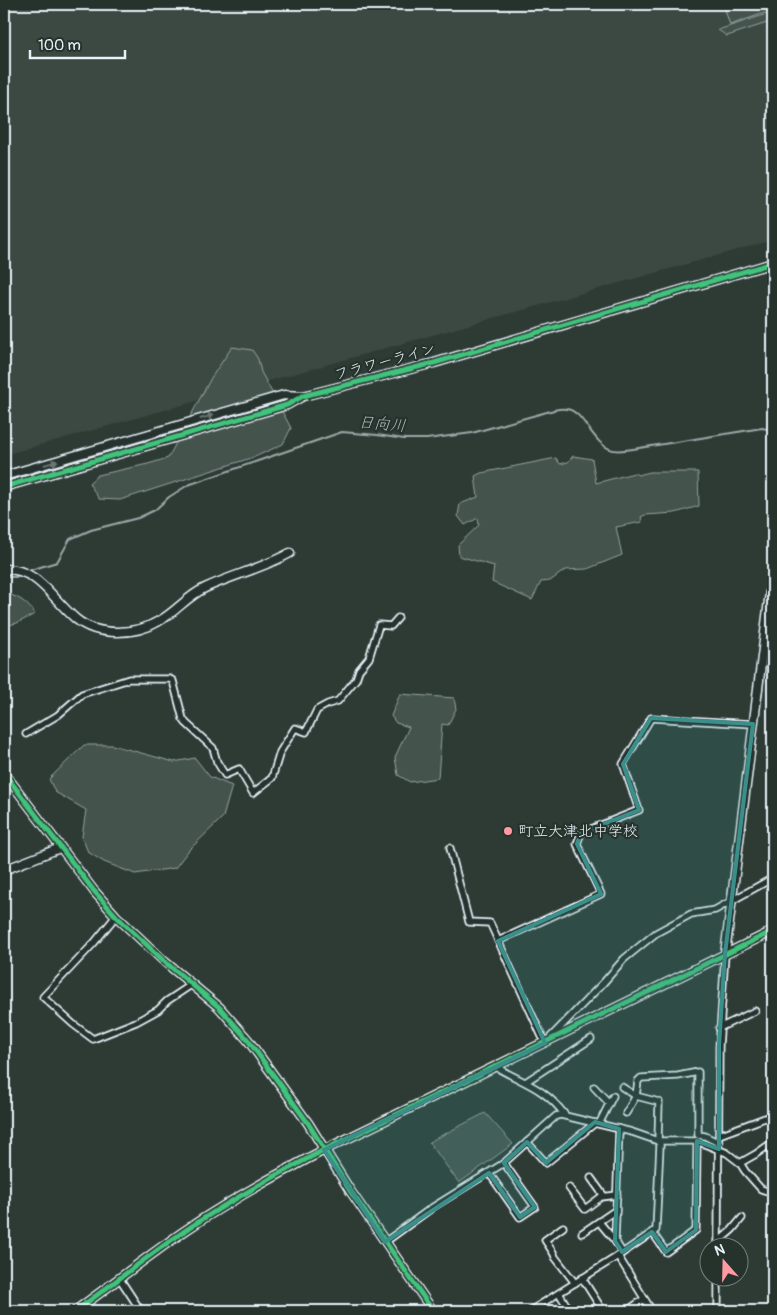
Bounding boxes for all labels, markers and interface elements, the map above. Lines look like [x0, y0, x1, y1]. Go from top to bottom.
scale bar [30, 28, 125, 60]
text: 100 m [38, 36, 81, 55]
street label: フラワーライン [332, 339, 438, 385]
water label: 日向川 [357, 412, 407, 436]
one-way arrow [199, 413, 214, 421]
one-way arrow [43, 458, 58, 466]
place label: 町立大津北中学校 [518, 822, 638, 841]
marker: 町立大津北中学校 [502, 825, 514, 837]
north arrow [700, 1238, 750, 1288]
text: N [712, 1241, 727, 1260]

